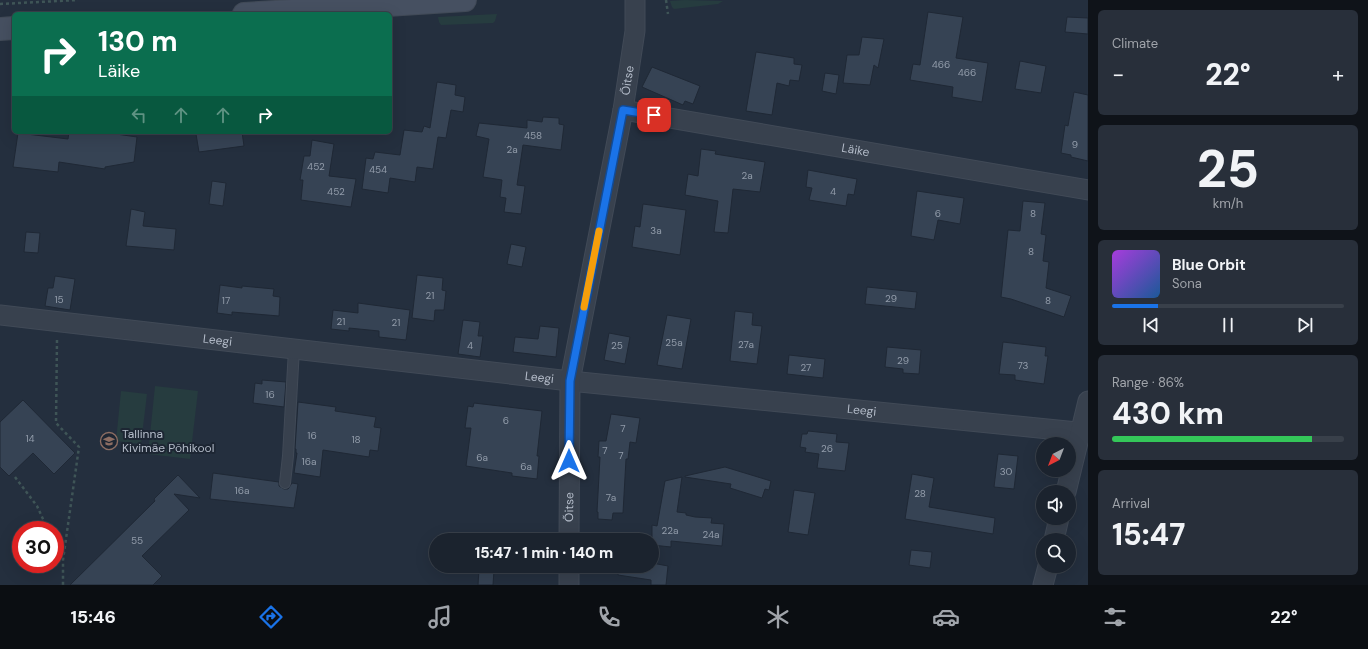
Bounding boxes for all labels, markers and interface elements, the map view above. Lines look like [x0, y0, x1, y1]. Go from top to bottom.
text: 130 m [98, 23, 178, 60]
icon: right [32, 28, 84, 80]
text: Climate [1112, 35, 1158, 52]
text: 22° [1205, 55, 1251, 94]
house number: 466 [932, 58, 950, 71]
text: Läike [98, 59, 140, 83]
text: − [1112, 60, 1124, 89]
text: + [1332, 60, 1344, 89]
street label: Õitse [617, 64, 638, 96]
house number: 466 [958, 66, 976, 79]
pin [637, 98, 671, 132]
icon: left [128, 104, 150, 126]
icon: ahead [170, 104, 192, 126]
icon: ahead [212, 104, 234, 126]
icon: right [254, 104, 276, 126]
icon: arrive [643, 104, 665, 126]
house number: 458 [524, 129, 542, 142]
text: 25 [1197, 135, 1259, 203]
house number: 9 [1072, 138, 1078, 151]
street label: Läike [840, 140, 871, 160]
house number: 2a [506, 143, 518, 156]
house number: 452 [307, 160, 325, 173]
house number: 454 [369, 163, 387, 176]
house number: 2a [741, 169, 753, 182]
house number: 452 [327, 185, 345, 198]
house number: 4 [830, 185, 836, 198]
text: km/h [1213, 195, 1243, 212]
house number: 6 [935, 207, 941, 220]
house number: 8 [1030, 207, 1036, 220]
house number: 3a [650, 224, 662, 237]
house number: 8 [1028, 245, 1034, 258]
text: Blue Orbit [1172, 255, 1246, 275]
text: Sona [1172, 275, 1202, 292]
house number: 21 [426, 289, 434, 302]
house number: 29 [885, 292, 897, 305]
house number: 15 [54, 293, 64, 306]
house number: 17 [222, 294, 230, 307]
house number: 8 [1045, 294, 1051, 307]
icon: previous [1140, 314, 1162, 336]
icon: pause [1217, 314, 1239, 336]
icon: next [1294, 314, 1316, 336]
house number: 21 [337, 315, 345, 328]
house number: 21 [392, 316, 400, 329]
street label: Leegi [202, 331, 233, 350]
house number: 25a [665, 336, 683, 349]
house number: 27a [738, 338, 754, 351]
house number: 4 [467, 339, 473, 352]
house number: 25 [611, 339, 623, 352]
house number: 29 [897, 354, 909, 367]
house number: 73 [1018, 359, 1029, 372]
house number: 27 [801, 361, 811, 374]
street label: Leegi [524, 368, 555, 387]
text: Range · 86% [1112, 374, 1184, 391]
house number: 16 [265, 388, 275, 401]
text: 430 km [1112, 394, 1224, 433]
street label: Leegi [846, 401, 877, 420]
house number: 6 [503, 414, 509, 427]
house number: 7 [620, 422, 626, 435]
place label: Tallinna Kivimäe Põhikool [122, 426, 214, 456]
house number: 16 [307, 429, 317, 442]
school or university icon: Tallinna Kivimäe Põhikool [99, 431, 119, 451]
house number: 14 [25, 432, 35, 445]
house number: 18 [351, 433, 361, 446]
north arrow [1036, 437, 1076, 477]
map controls [1036, 437, 1076, 573]
position arrow [548, 440, 590, 482]
house number: 26 [821, 442, 833, 455]
house number: 7 [602, 444, 608, 457]
house number: 7 [618, 449, 624, 462]
house number: 6a [476, 451, 488, 464]
house number: 16a [302, 455, 316, 468]
house number: 6a [520, 460, 532, 473]
house number: 30 [1000, 465, 1013, 478]
house number: 16a [235, 484, 249, 497]
button: sound [1036, 485, 1076, 525]
house number: 28 [914, 487, 926, 500]
house number: 7a [606, 491, 616, 504]
street label: Õitse [561, 492, 577, 522]
text: Arrival [1112, 495, 1150, 512]
text: 15:47 [1112, 515, 1185, 554]
speed limit sign: 30 [12, 521, 64, 573]
house number: 22a [662, 524, 678, 537]
house number: 24a [702, 528, 720, 541]
button: search [1036, 533, 1076, 573]
house number: 55 [131, 534, 143, 547]
text: 15:47 · 1 min · 140 m [475, 543, 613, 563]
icon: directions [257, 603, 285, 631]
icon: music [426, 603, 454, 631]
icon: phone [595, 603, 623, 631]
icon: climate [764, 603, 792, 631]
icon: car [932, 603, 960, 631]
icon: filters [1101, 603, 1129, 631]
text: 15:46 [70, 605, 116, 629]
text: 22° [1270, 605, 1298, 629]

